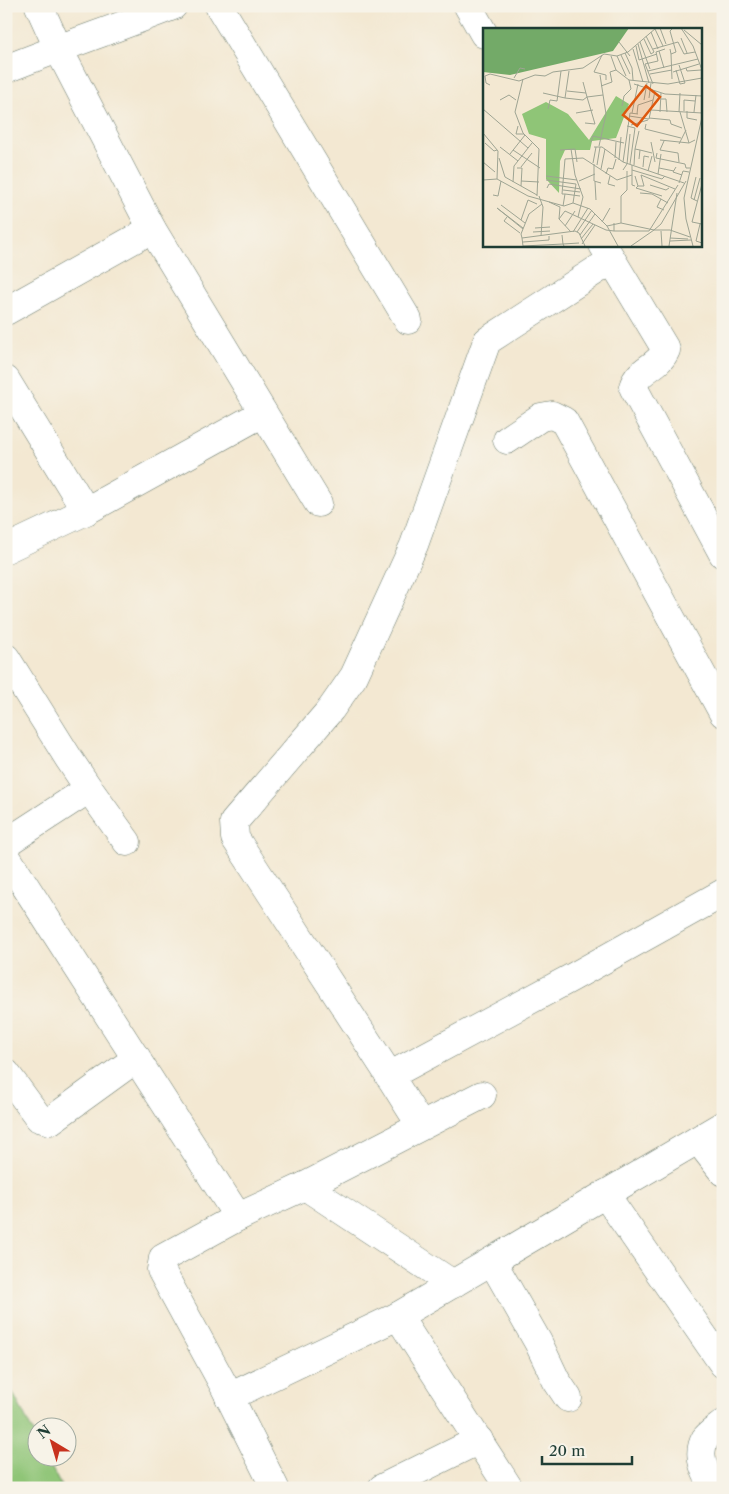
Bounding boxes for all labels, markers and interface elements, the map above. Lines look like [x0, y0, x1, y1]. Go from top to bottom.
inset map [483, 28, 702, 246]
north arrow [28, 1416, 78, 1466]
text: N [34, 1421, 54, 1443]
scale bar [542, 1434, 632, 1466]
text: 20 m [549, 1441, 585, 1460]

